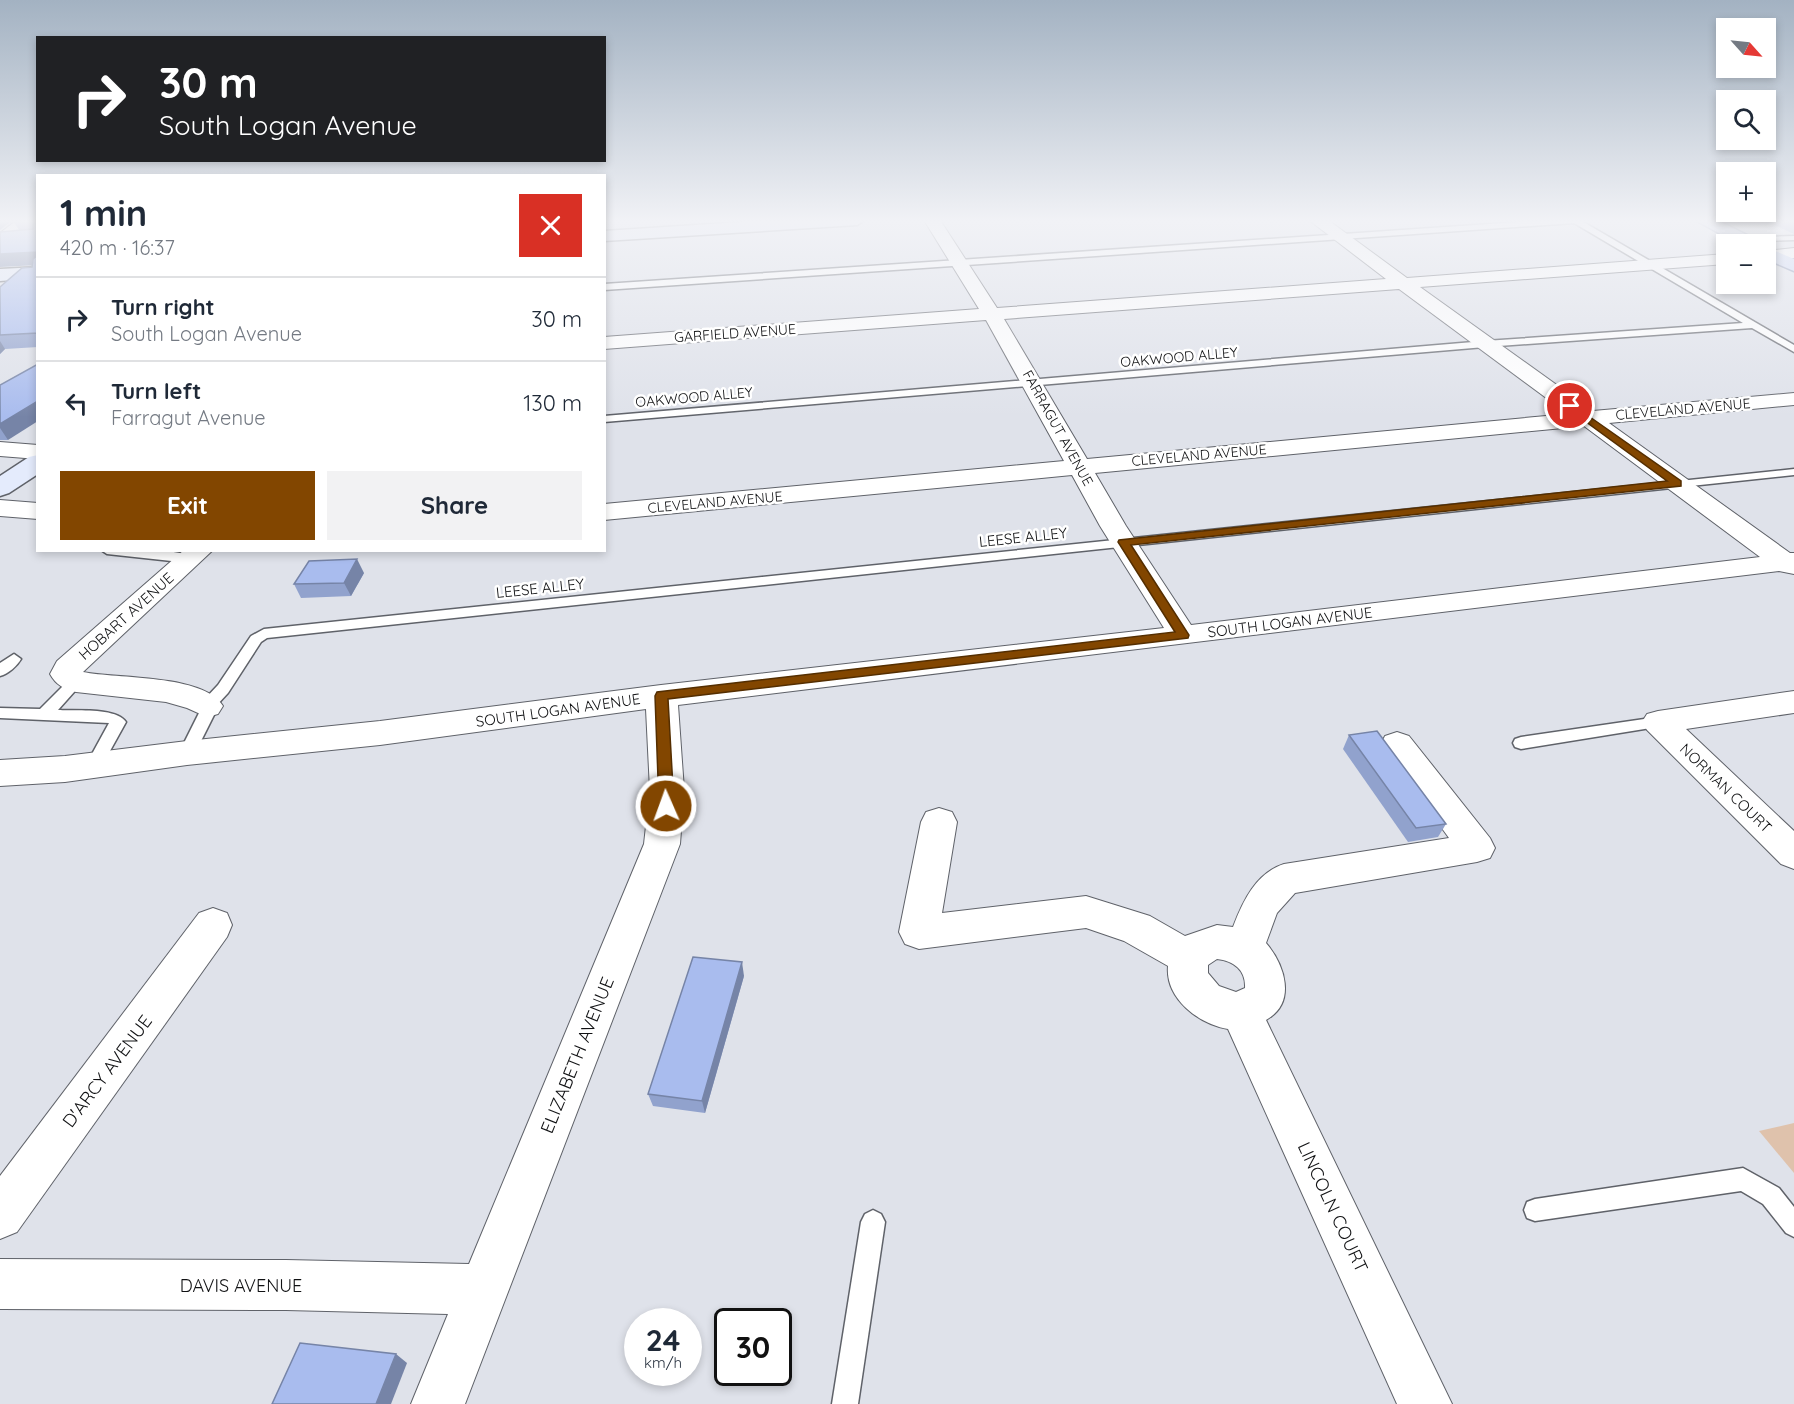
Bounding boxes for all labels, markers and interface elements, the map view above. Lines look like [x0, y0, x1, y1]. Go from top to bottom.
north arrow [1716, 18, 1776, 78]
map controls [1716, 18, 1776, 294]
text: 30 m [159, 56, 258, 109]
icon: right [60, 60, 138, 138]
button: search [1716, 90, 1776, 150]
text: South Logan Avenue [159, 108, 417, 142]
button: + [1716, 162, 1776, 222]
text: 1 min [60, 190, 147, 235]
button: close [519, 194, 582, 257]
button: − [1716, 234, 1776, 294]
text: 420 m · 16:37 [60, 235, 175, 260]
text: Turn right [111, 293, 215, 321]
icon: right [60, 303, 93, 336]
text: 30 m [531, 305, 582, 333]
street label: GARFIELD AVENUE [673, 320, 797, 346]
text: South Logan Avenue [111, 321, 302, 346]
street label: OAKWOOD ALLEY [1120, 343, 1239, 371]
street label: FARRAGUT AVENUE [1019, 367, 1097, 489]
text: Turn left [111, 377, 201, 405]
pin [1544, 380, 1595, 431]
street label: OAKWOOD ALLEY [635, 383, 754, 411]
icon: left [60, 387, 93, 420]
text: 130 m [523, 389, 582, 417]
icon: arrive [1553, 389, 1586, 422]
street label: CLEVELAND AVENUE [1615, 394, 1751, 424]
text: Farragut Avenue [111, 405, 266, 430]
street label: CLEVELAND AVENUE [1131, 440, 1267, 470]
button: Exit [60, 471, 315, 540]
button: Share [327, 471, 582, 540]
street label: CLEVELAND AVENUE [647, 487, 783, 517]
street label: LEESE ALLEY [978, 523, 1069, 551]
street label: HOBART AVENUE [74, 568, 178, 664]
street label: LEESE ALLEY [495, 574, 586, 602]
street label: SOUTH LOGAN AVENUE [1206, 602, 1374, 642]
street label: SOUTH LOGAN AVENUE [474, 689, 642, 731]
street label: NORMAN COURT [1676, 739, 1776, 837]
position arrow [634, 774, 698, 838]
street label: ELIZABETH AVENUE [535, 973, 619, 1137]
street label: D'ARCY AVENUE [57, 1010, 157, 1132]
street label: LINCOLN COURT [1293, 1138, 1373, 1276]
street label: DAVIS AVENUE [180, 1274, 302, 1297]
speed limit sign: 30 [714, 1308, 792, 1386]
text: 24 [646, 1321, 680, 1359]
text: km/h [644, 1353, 682, 1372]

